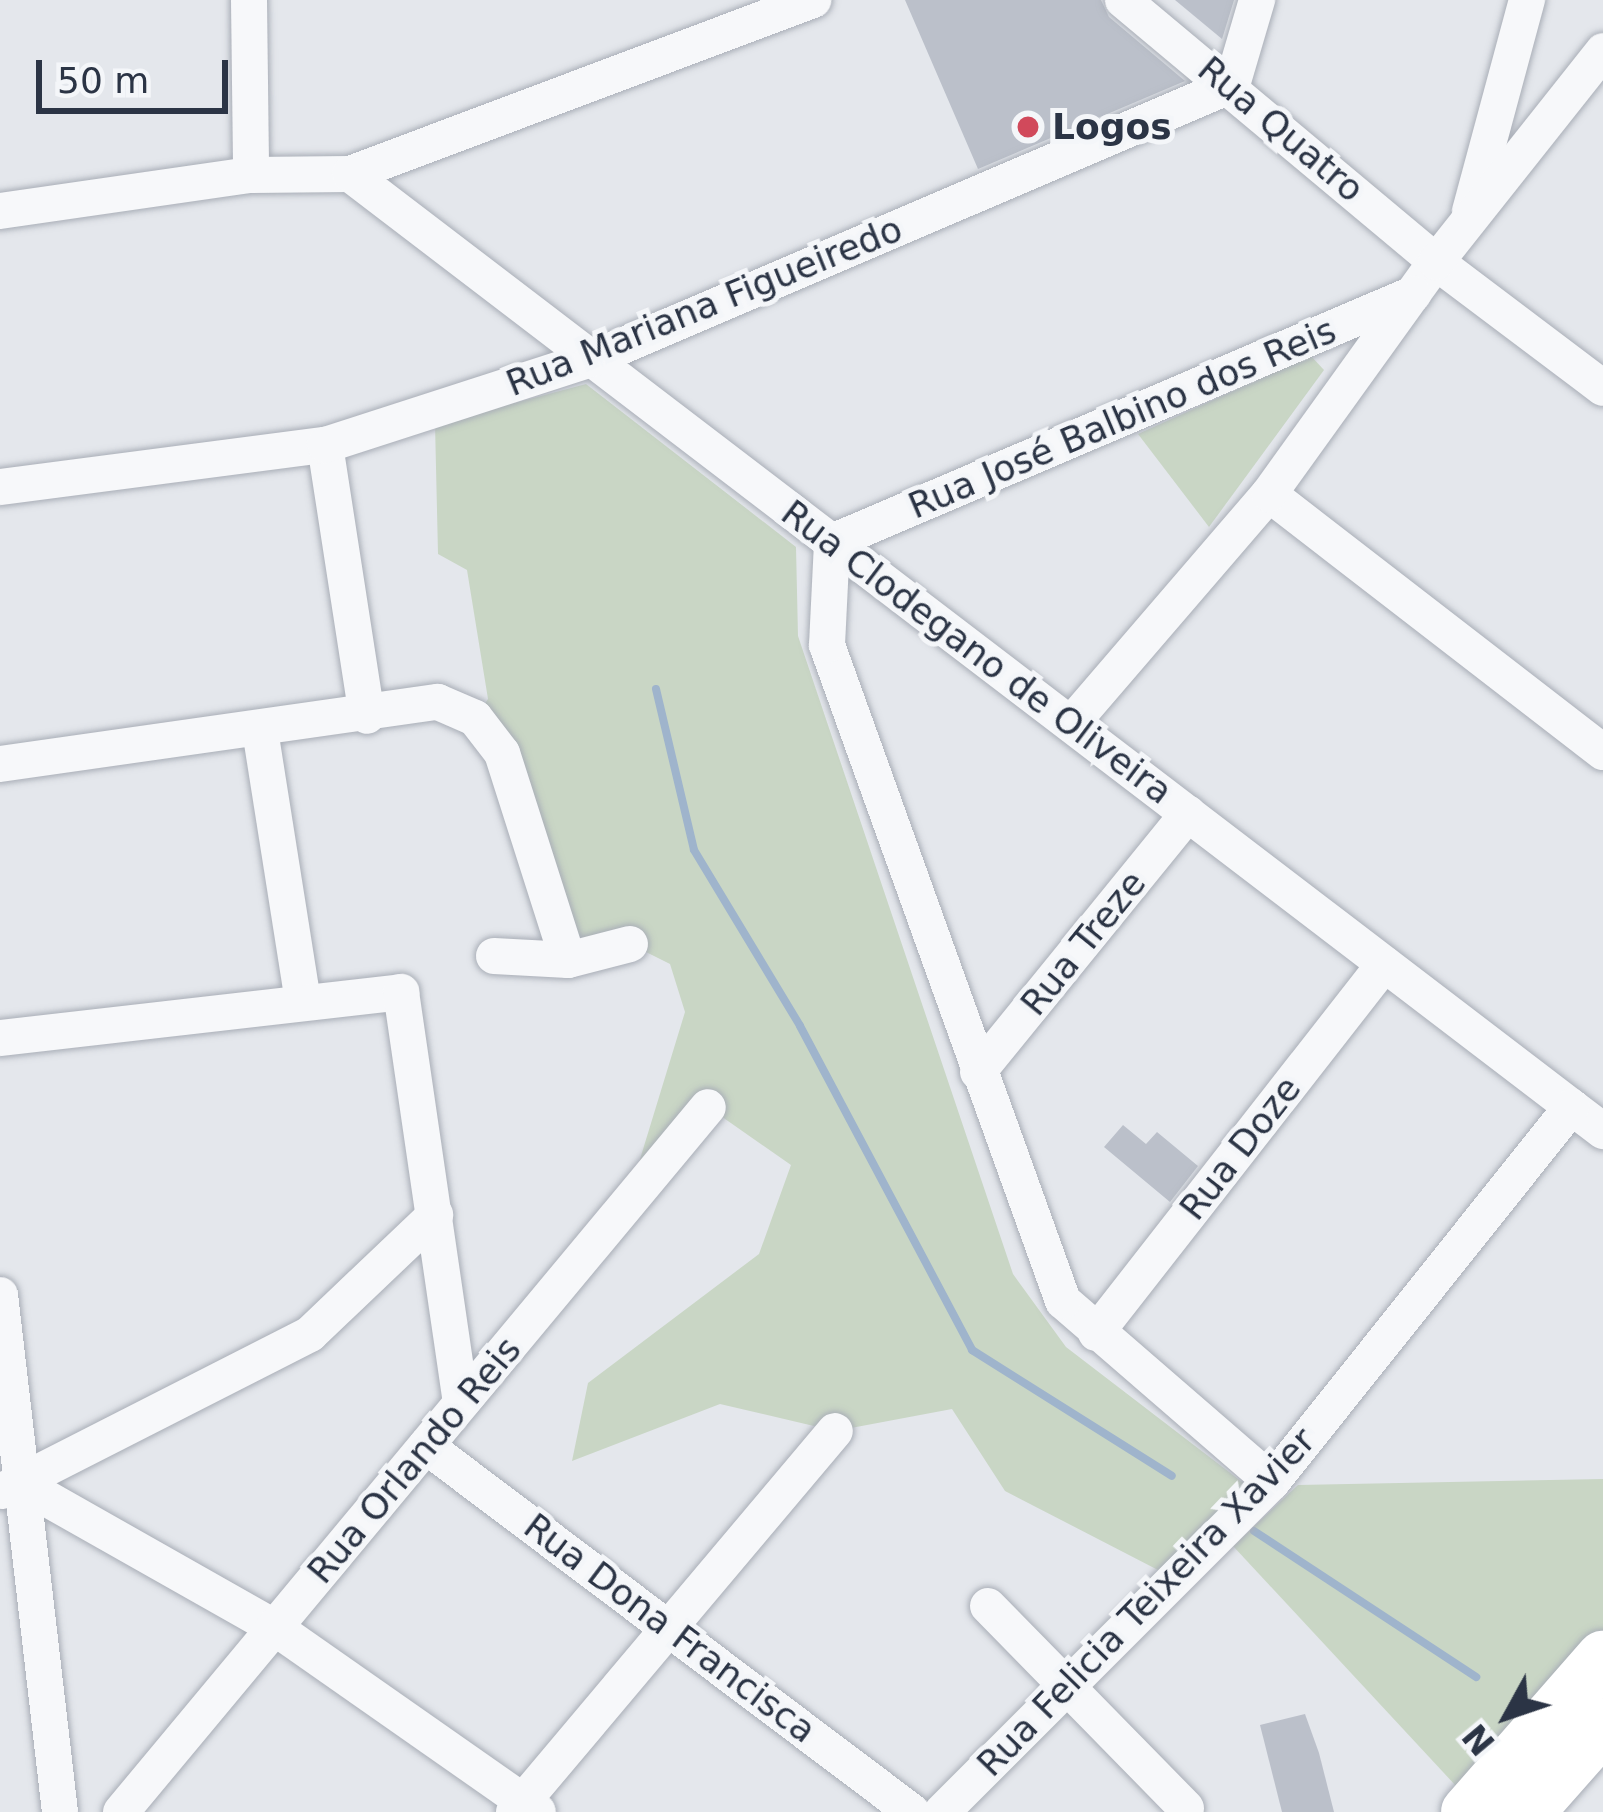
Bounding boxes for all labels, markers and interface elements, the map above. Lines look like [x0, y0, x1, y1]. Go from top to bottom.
scale bar [42, 36, 234, 110]
street label: Rua Quatro [1189, 47, 1373, 211]
text: 50 m [57, 60, 149, 101]
place label: Logos [1052, 105, 1172, 149]
marker: Logos [1015, 114, 1041, 140]
street label: Rua Mariana Figueiredo [500, 207, 908, 405]
street label: Rua José Balbino dos Reis [902, 308, 1342, 528]
street label: Rua Clodegano de Oliveira [773, 491, 1181, 813]
street label: Rua Treze [1012, 862, 1154, 1024]
street label: Rua Doze [1170, 1068, 1310, 1228]
street label: Rua Orlando Reis [298, 1328, 530, 1592]
street label: Rua Felicia Teixeira Xavier [968, 1419, 1324, 1785]
street label: Rua Dona Francisca [516, 1504, 824, 1752]
north arrow [1447, 1656, 1567, 1776]
text: N [1455, 1716, 1503, 1763]

